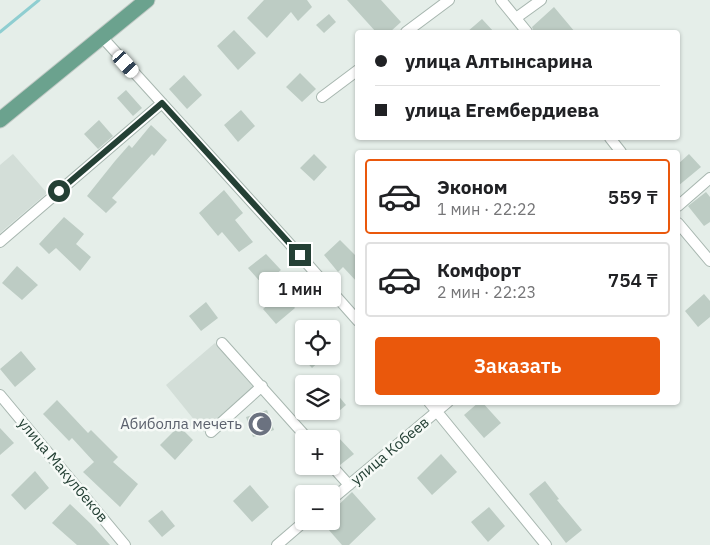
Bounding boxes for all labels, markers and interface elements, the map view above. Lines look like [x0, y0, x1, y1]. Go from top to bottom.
car [110, 48, 141, 80]
text: улица Алтынсарина [405, 49, 593, 73]
text: улица Егембердиева [405, 98, 599, 122]
icon: car [377, 174, 422, 219]
text: Эконом [437, 175, 508, 199]
route start [48, 180, 70, 202]
text: 559 ₸ [608, 185, 658, 209]
text: 1 мин · 22:22 [437, 199, 536, 219]
route end [289, 244, 311, 266]
icon: car [377, 257, 422, 302]
text: Комфорт [437, 258, 521, 282]
text: 754 ₸ [608, 268, 658, 292]
callout: 1 мин [259, 272, 341, 308]
text: 1 мин [278, 279, 322, 299]
text: 2 мин · 22:23 [437, 282, 536, 302]
map controls [295, 320, 340, 530]
button: locate [295, 320, 340, 365]
button: Заказать [375, 337, 660, 395]
button: layers [295, 375, 340, 420]
mosque icon: Абиболла мечеть [247, 411, 273, 437]
street label: улица Кобеев [347, 412, 433, 489]
street label: улица Макулбеков [14, 413, 113, 526]
place label: Абиболла мечеть [120, 414, 242, 433]
button: + [295, 430, 340, 475]
button: − [295, 485, 340, 530]

